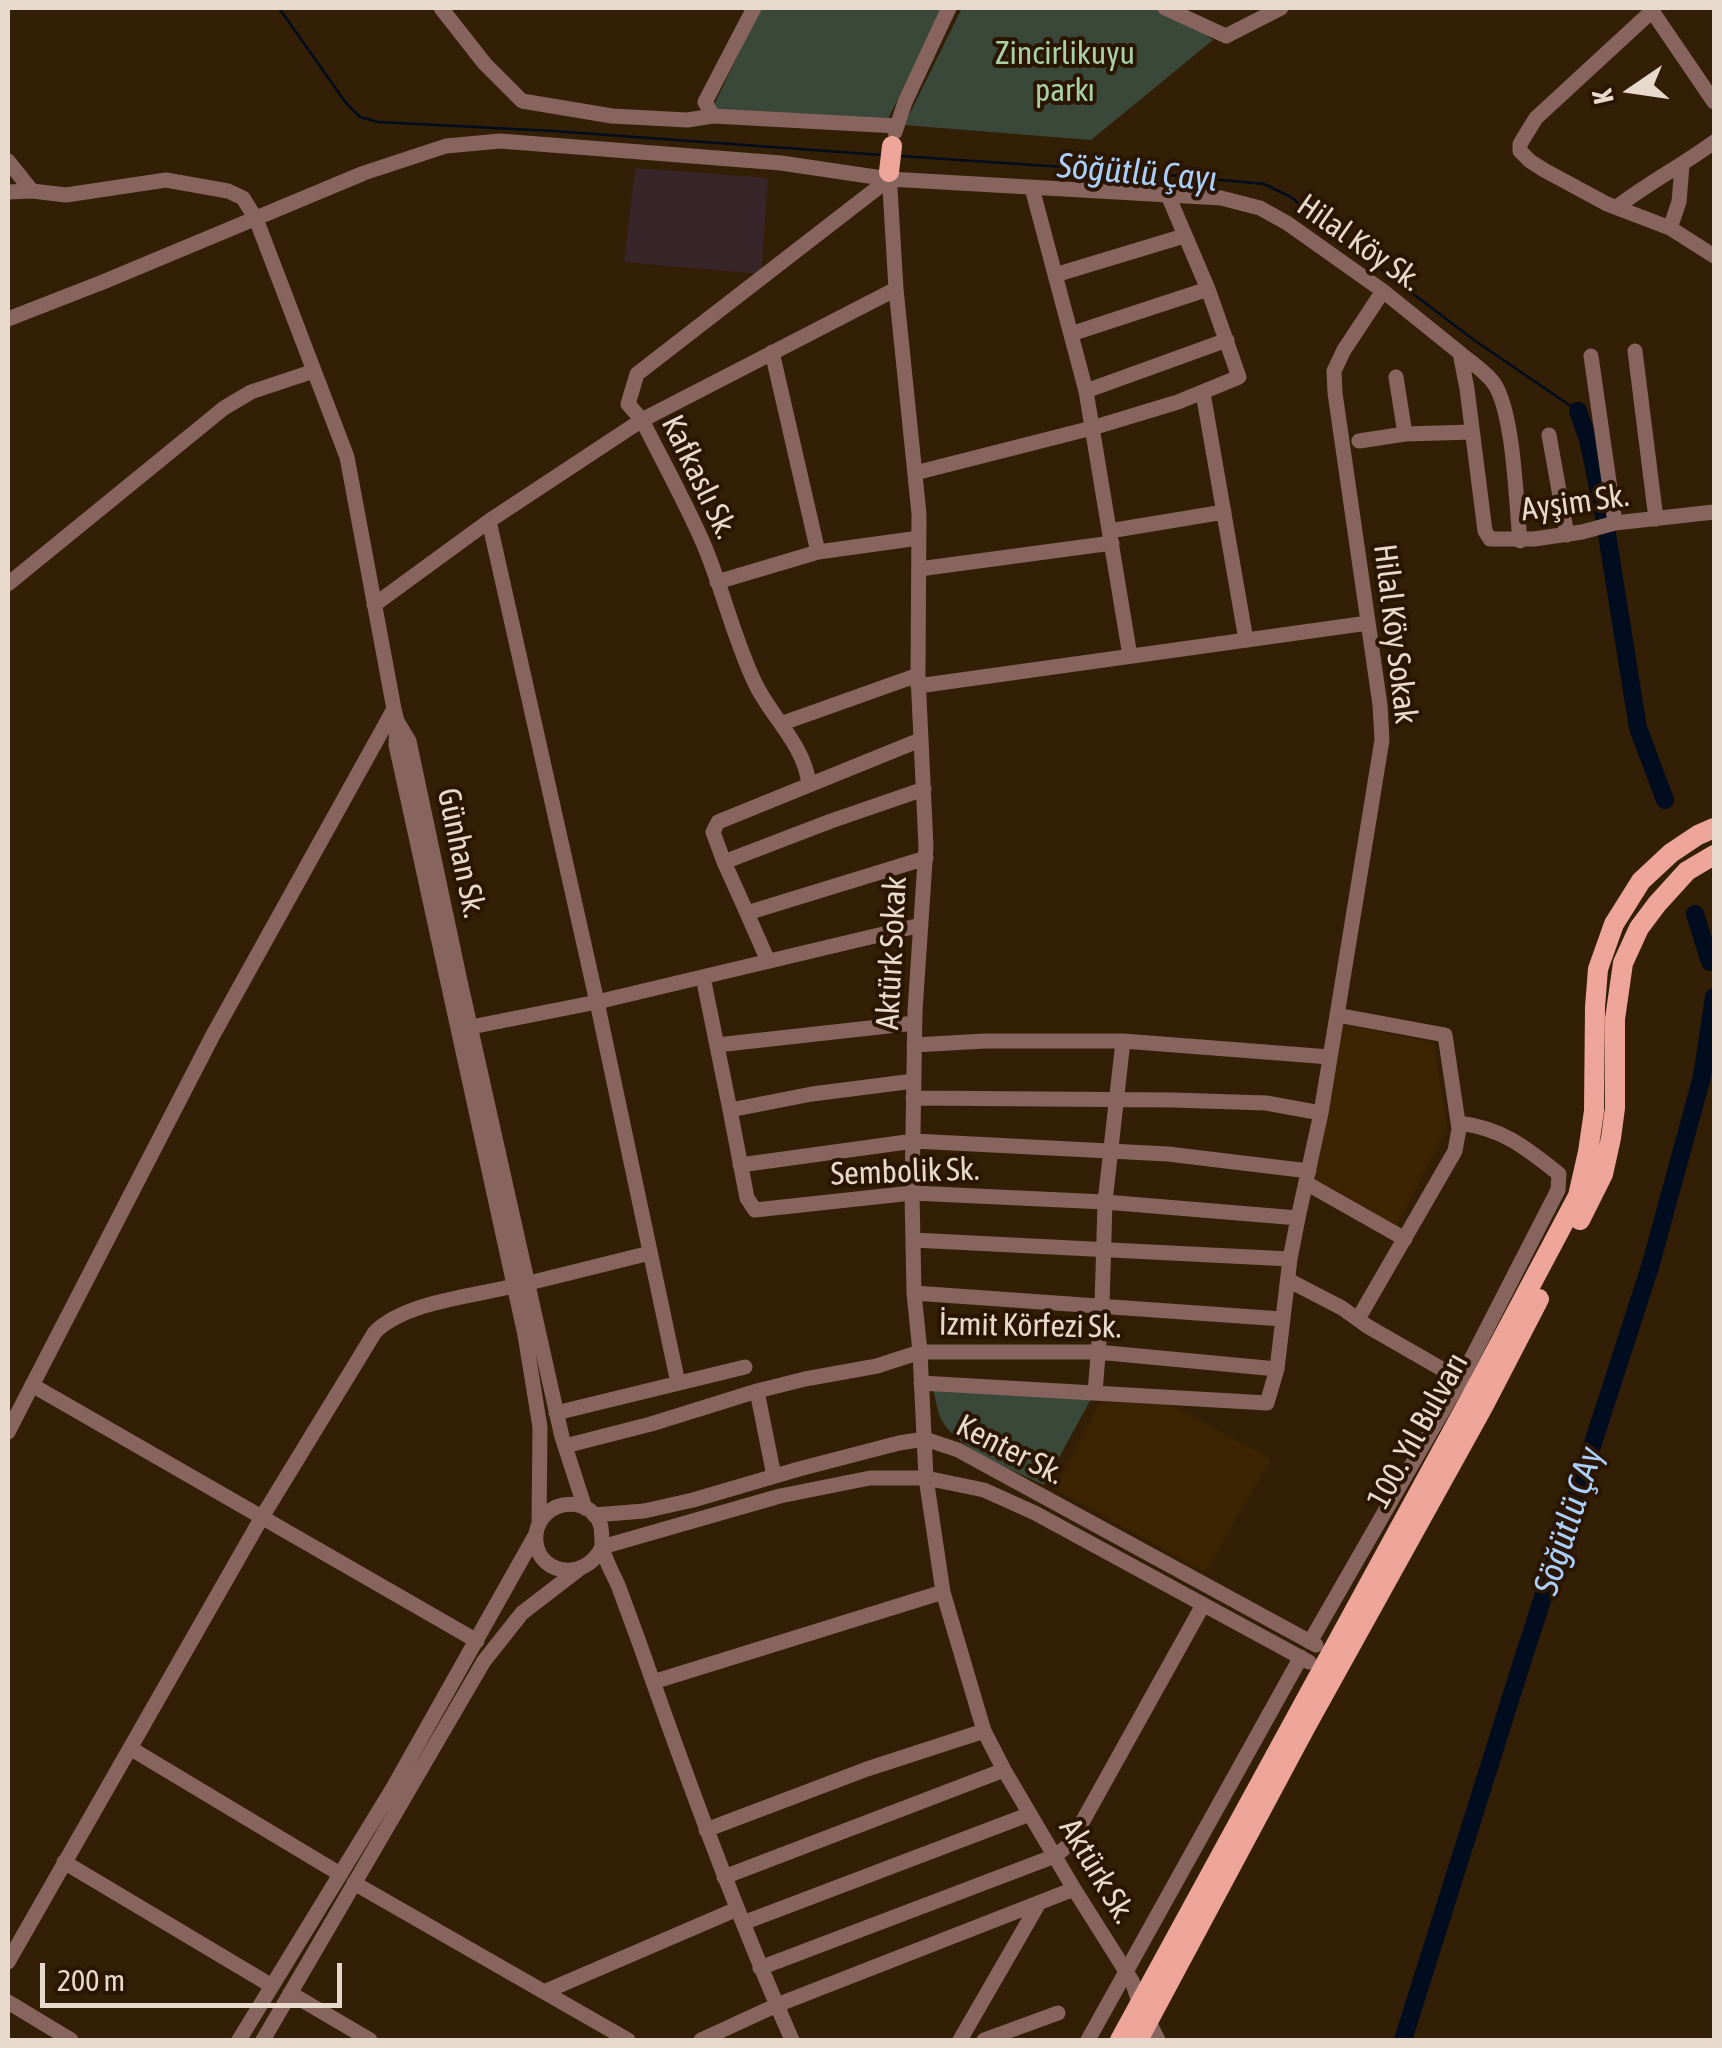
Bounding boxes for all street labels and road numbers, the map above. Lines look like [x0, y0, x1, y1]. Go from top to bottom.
street label: Hilal Köy Sk. [1290, 186, 1428, 300]
street label: Kafkaslı Sk. [653, 409, 745, 545]
street label: Ayşim Sk. [1519, 476, 1631, 530]
street label: Hilal Köy Sokak [1365, 542, 1425, 726]
street label: Günhan Sk. [429, 785, 493, 921]
street label: Aktürk Sokak [869, 875, 915, 1031]
street label: Sembolik Sk. [830, 1150, 980, 1194]
street label: İzmit Körfezi Sk. [938, 1305, 1122, 1347]
street label: 100. Yıl Bulvarı [1360, 1346, 1476, 1516]
street label: Kenter Sk. [950, 1407, 1070, 1493]
street label: Aktürk Sk. [1051, 1812, 1143, 1930]

